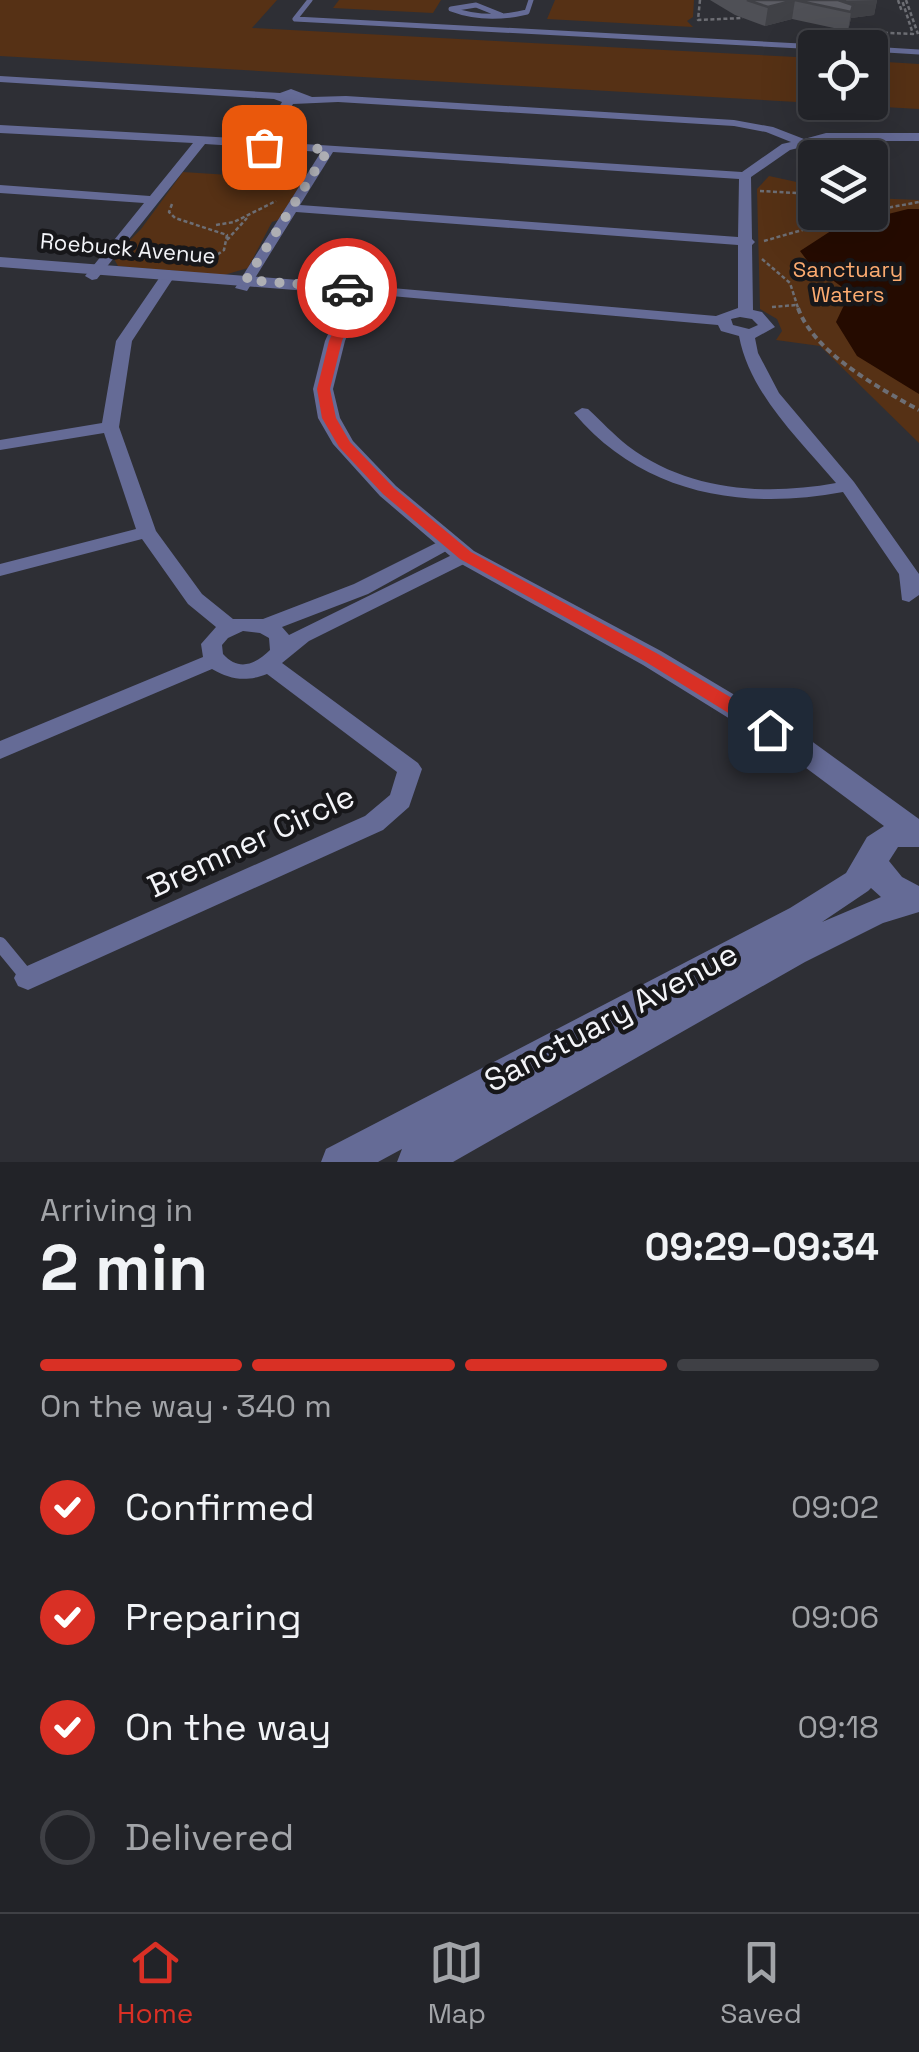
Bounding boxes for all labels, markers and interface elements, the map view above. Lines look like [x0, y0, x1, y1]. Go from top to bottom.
map controls [798, 30, 888, 230]
button: locate [798, 30, 888, 120]
pin [222, 105, 307, 190]
icon: bag [237, 120, 292, 175]
button: layers [798, 140, 888, 230]
street label: Roebuck Avenue [39, 226, 217, 270]
courier [297, 238, 397, 338]
park label: Sanctuary Waters [793, 255, 903, 308]
icon: car [320, 261, 375, 316]
pin [728, 688, 813, 773]
icon: home [743, 703, 798, 758]
street label: Bremner Circle [141, 776, 361, 906]
street label: Sanctuary Avenue [477, 933, 745, 1101]
text: Arriving in [40, 1190, 193, 1230]
text: 09:29–09:34 [645, 1223, 879, 1271]
text: 2 min [40, 1226, 208, 1309]
text: On the way · 340 m [40, 1386, 332, 1426]
icon: check [40, 1480, 95, 1535]
text: Confirmed [125, 1483, 315, 1531]
text: 09:02 [791, 1487, 879, 1527]
icon: check [40, 1590, 95, 1645]
text: Preparing [125, 1593, 302, 1641]
text: 09:06 [791, 1597, 879, 1637]
icon: check [40, 1700, 95, 1755]
text: On the way [125, 1703, 331, 1751]
text: 09:18 [797, 1707, 879, 1747]
text: Delivered [125, 1813, 294, 1861]
tab: Home [117, 1935, 193, 2031]
tab: Map [428, 1935, 486, 2031]
tab: Saved [720, 1935, 802, 2031]

